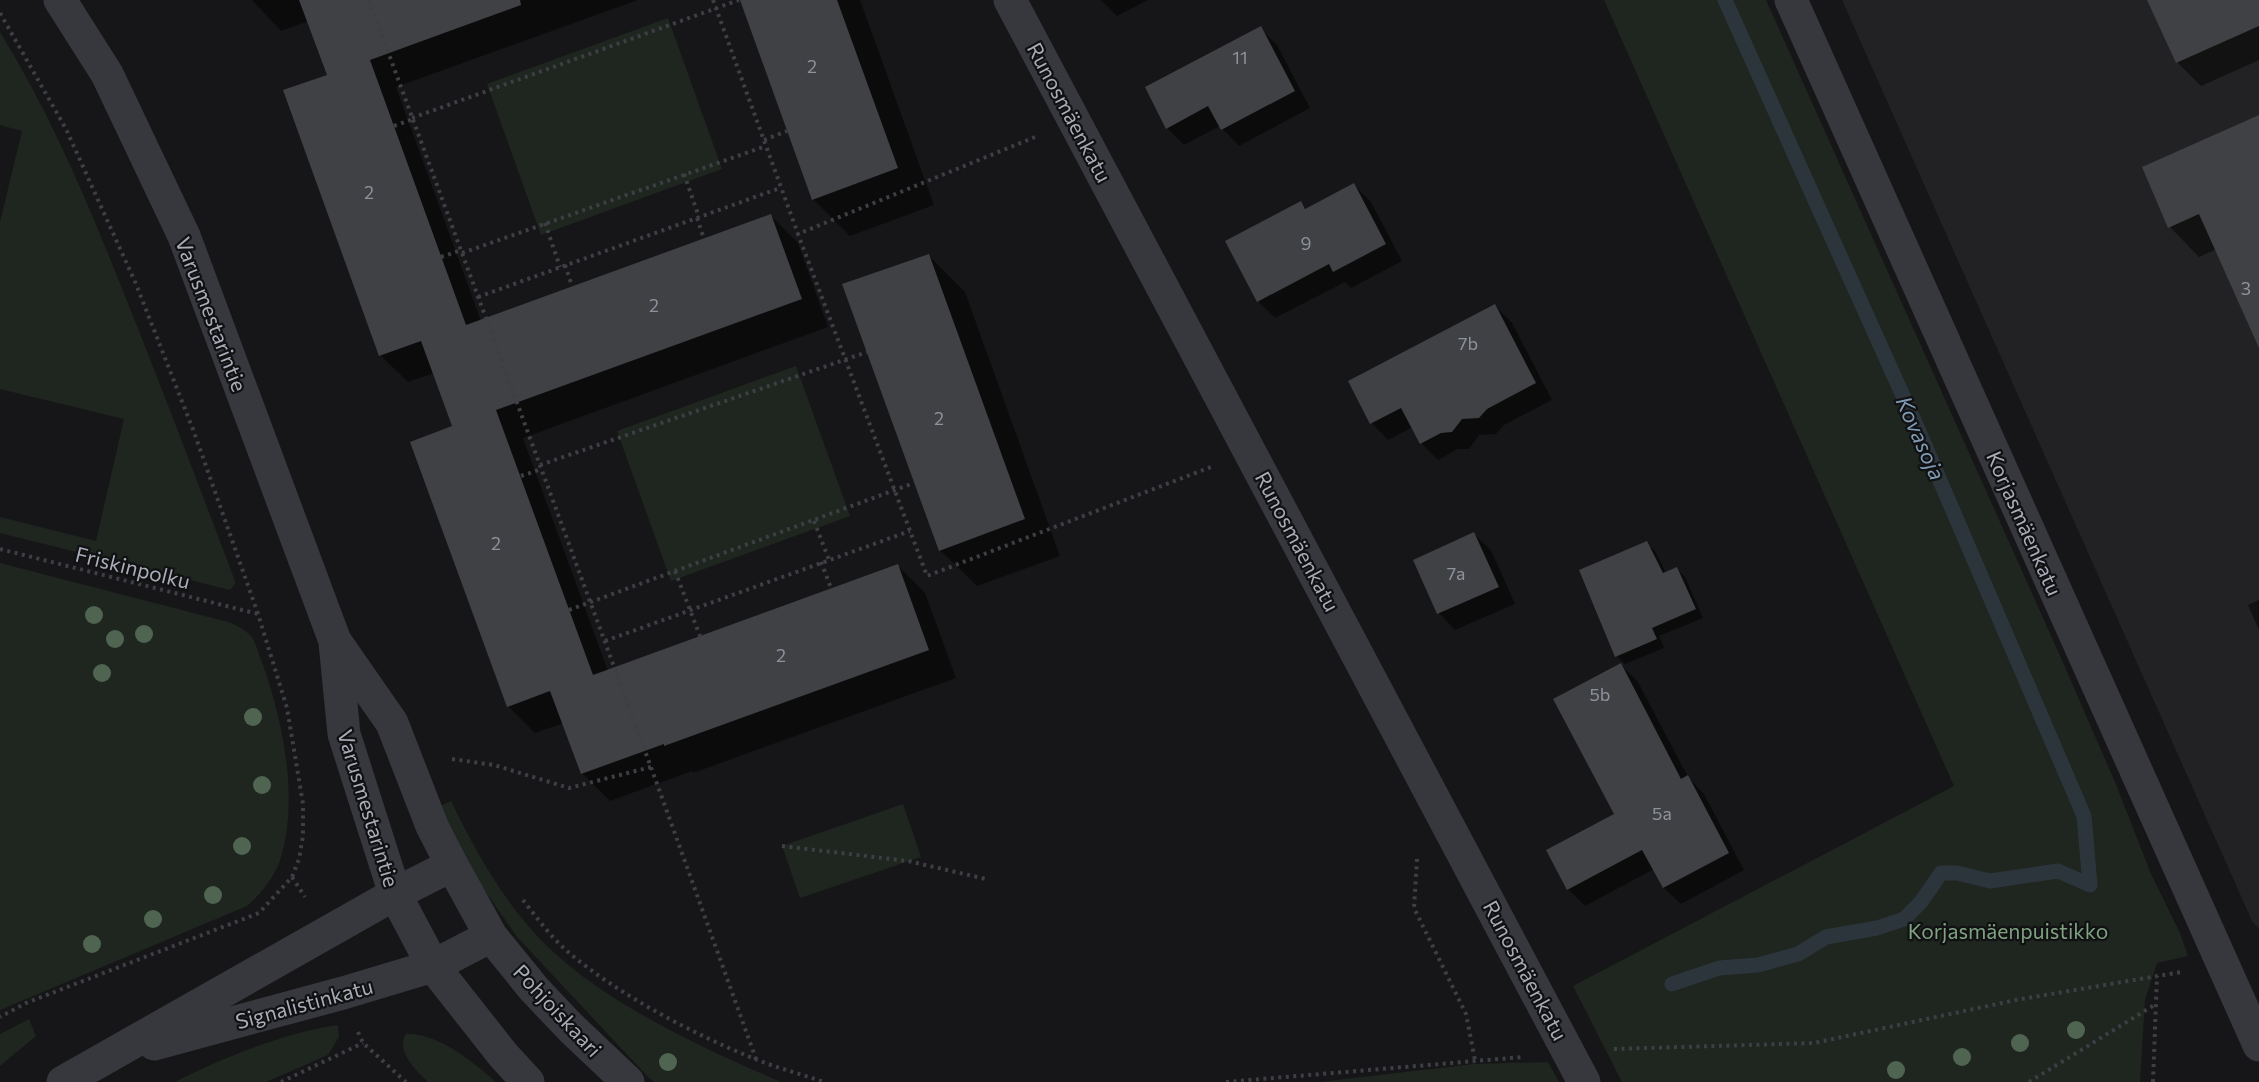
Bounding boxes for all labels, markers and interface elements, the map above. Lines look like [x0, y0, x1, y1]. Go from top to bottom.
street label: Runosmäenkatu [1023, 38, 1117, 186]
house number: 11 [1232, 46, 1248, 68]
house number: 2 [807, 55, 817, 77]
house number: 2 [364, 181, 374, 203]
house number: 9 [1301, 232, 1311, 254]
street label: Varusmestarintie [171, 233, 253, 395]
house number: 3 [2241, 277, 2251, 299]
house number: 2 [649, 294, 659, 316]
house number: 7b [1458, 332, 1478, 354]
water label: Kovasoja [1891, 392, 1951, 484]
house number: 2 [934, 407, 944, 429]
street label: Korjasmäenkatu [1982, 447, 2068, 599]
street label: Runosmäenkatu [1251, 467, 1345, 615]
house number: 2 [491, 532, 501, 554]
street label: Friskinpolku [73, 541, 193, 593]
house number: 7a [1447, 562, 1465, 584]
house number: 2 [776, 644, 786, 666]
house number: 5b [1590, 683, 1611, 705]
street label: Varusmestarintie [333, 726, 405, 890]
house number: 5a [1652, 802, 1672, 824]
street label: Runosmäenkatu [1479, 896, 1573, 1044]
park label: Korjasmäenpuistikko [1908, 918, 2108, 943]
street label: Pohjoiskaari [509, 959, 607, 1061]
street label: Signalistinkatu [233, 973, 375, 1033]

